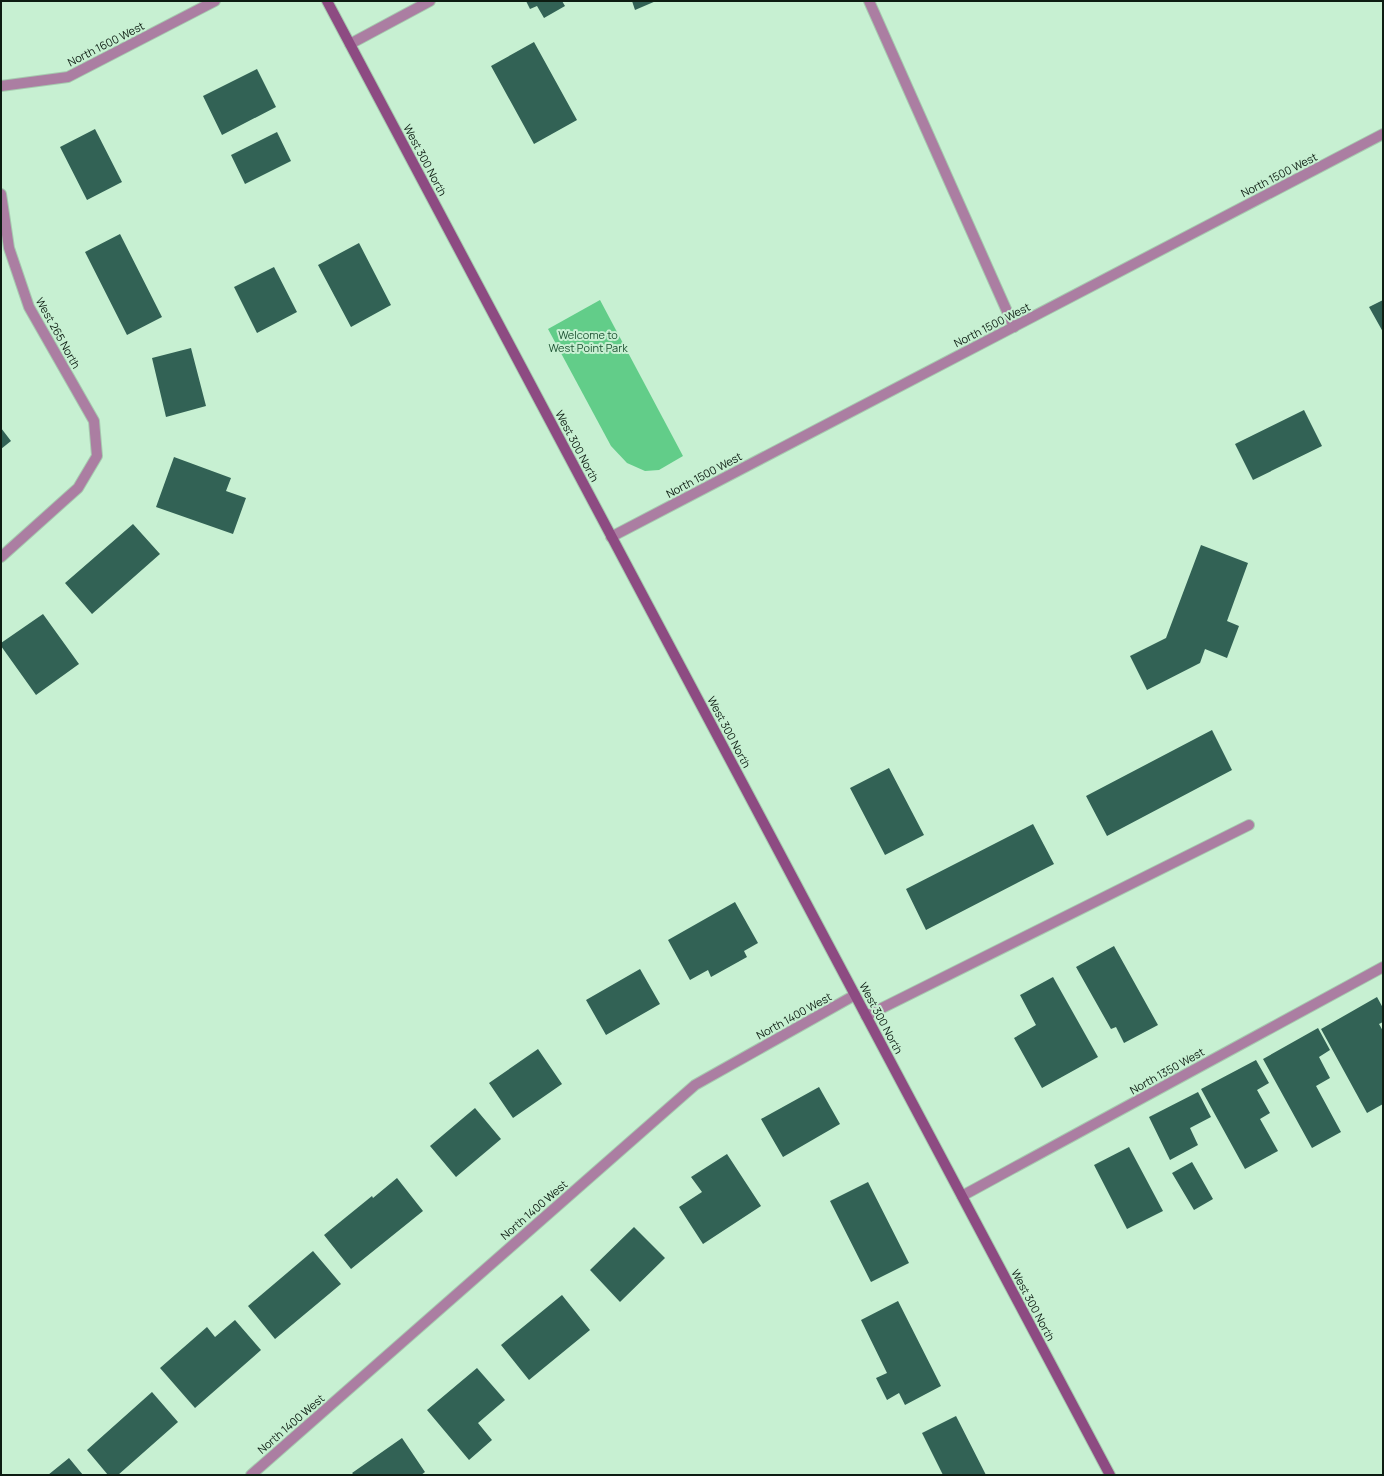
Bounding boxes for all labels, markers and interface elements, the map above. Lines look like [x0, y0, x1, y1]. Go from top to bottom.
street label: North 1600 West [65, 18, 147, 69]
street label: West 300 North [400, 121, 451, 198]
street label: North 1500 West [1238, 149, 1319, 200]
street label: West 265 North [33, 295, 84, 371]
street label: North 1500 West [951, 299, 1032, 350]
park label: Welcome to West Point Park [548, 327, 628, 355]
street label: West 300 North [552, 407, 603, 484]
street label: North 1500 West [663, 448, 744, 501]
street label: West 300 North [704, 693, 755, 770]
street label: West 300 North [856, 979, 907, 1056]
street label: North 1400 West [753, 989, 834, 1042]
street label: North 1350 West [1127, 1044, 1207, 1097]
street label: North 1400 West [497, 1176, 570, 1243]
street label: West 300 North [1008, 1266, 1059, 1343]
street label: North 1400 West [254, 1390, 327, 1457]

